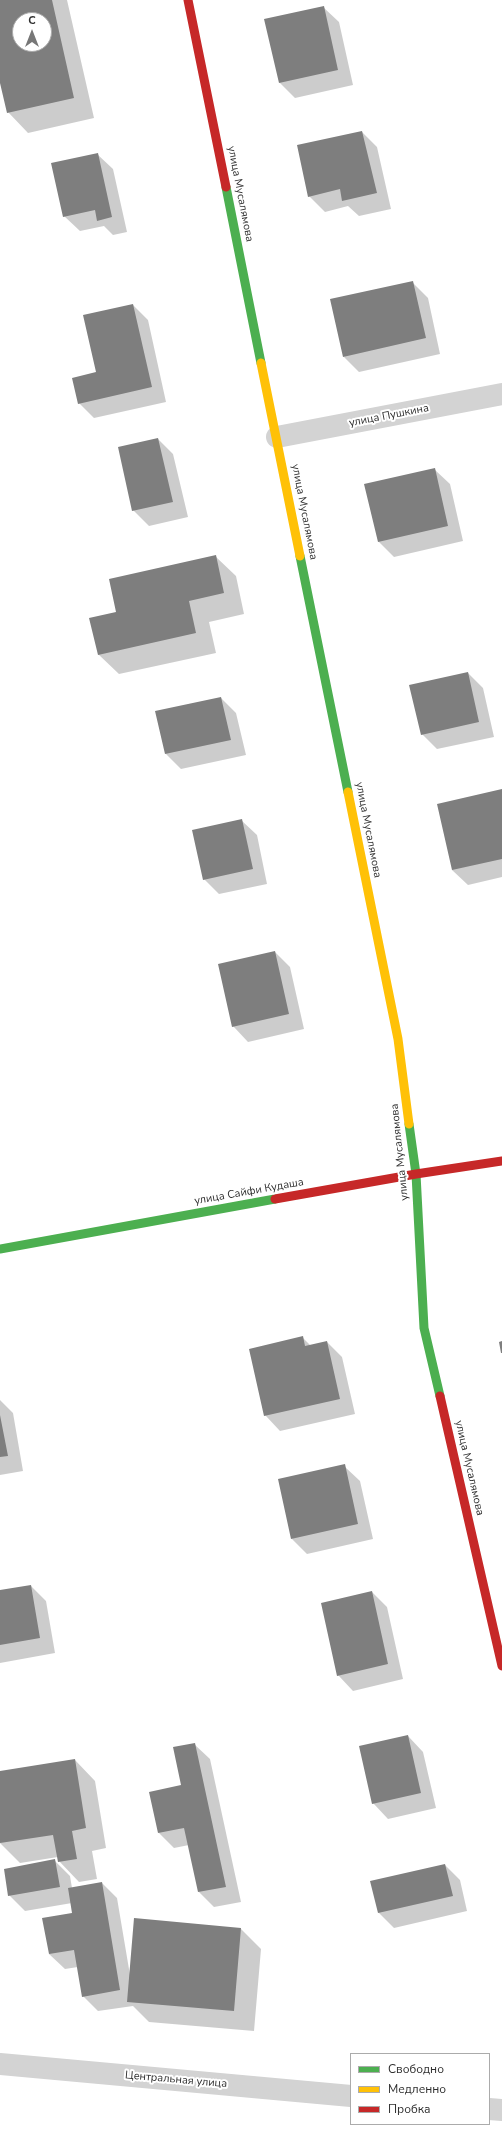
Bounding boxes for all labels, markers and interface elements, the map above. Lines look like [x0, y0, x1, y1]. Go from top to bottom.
north arrow [12, 12, 52, 52]
text: С [28, 13, 36, 28]
street label: улица Мусалямова [224, 145, 256, 243]
street label: улица Пушкина [348, 402, 430, 430]
street label: улица Мусалямова [288, 463, 320, 561]
street label: улица Мусалямова [352, 781, 384, 879]
street label: улица Мусалямова [388, 1103, 412, 1201]
street label: улица Сайфи Кудаша [193, 1176, 305, 1208]
street label: улица Мусалямова [452, 1419, 486, 1517]
legend [350, 2053, 490, 2125]
text: Свободно [388, 2061, 444, 2077]
street label: Центральная улица [124, 2069, 228, 2091]
text: Медленно [388, 2081, 446, 2097]
text: Пробка [388, 2101, 431, 2117]

